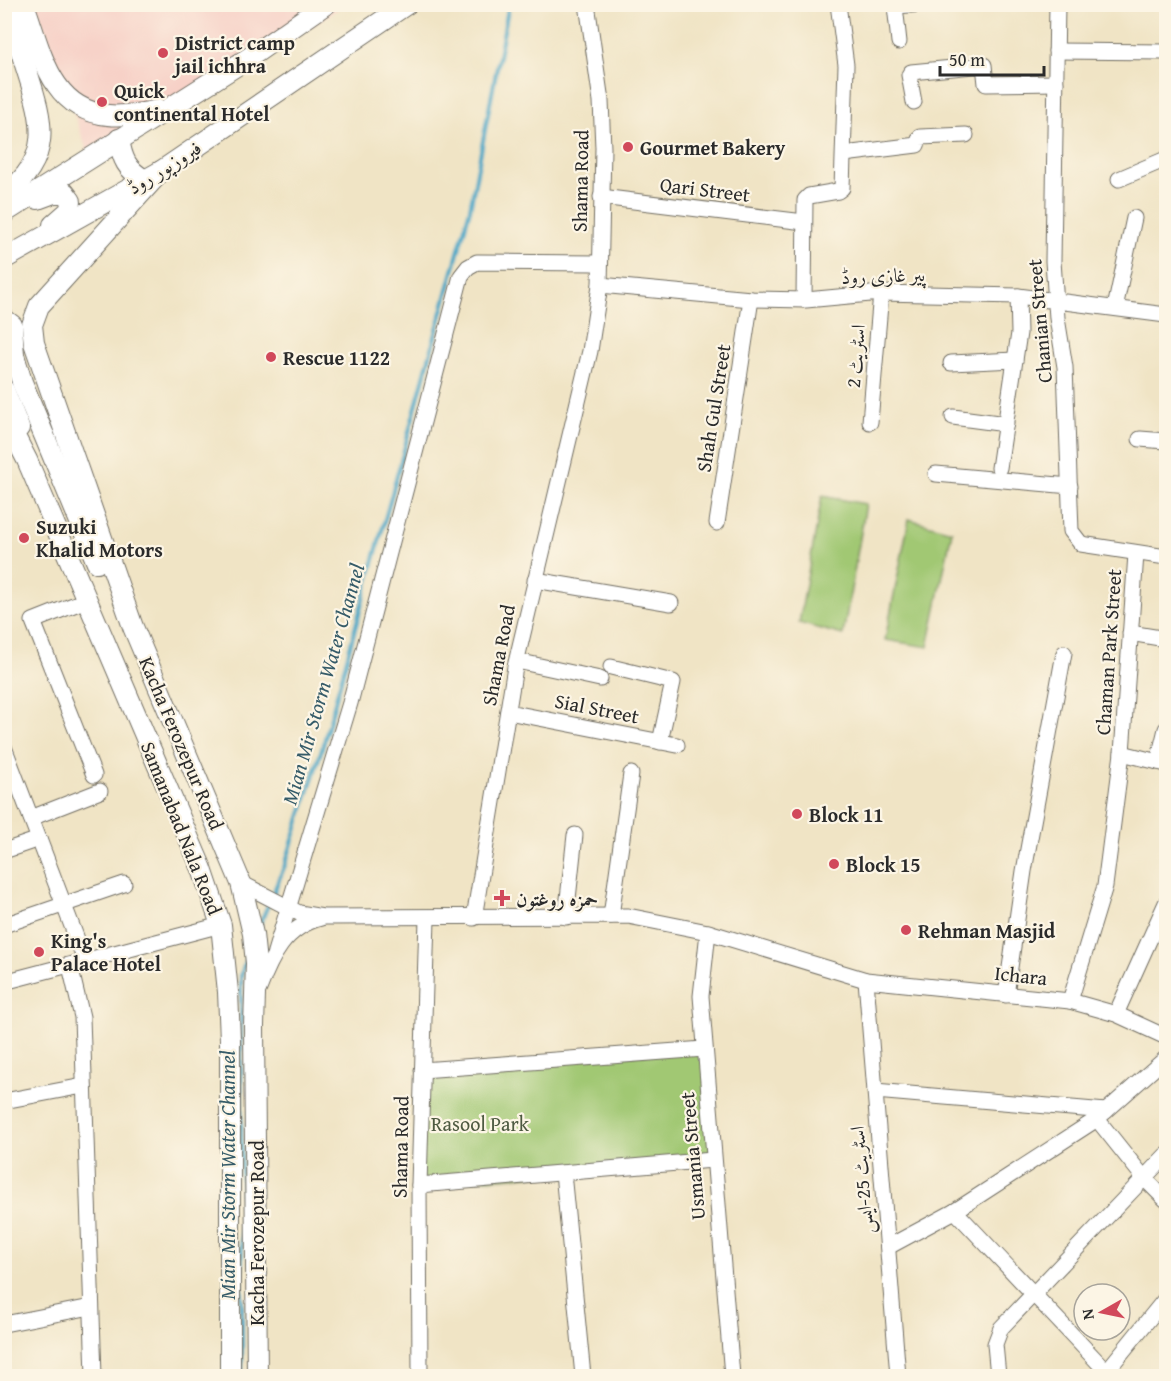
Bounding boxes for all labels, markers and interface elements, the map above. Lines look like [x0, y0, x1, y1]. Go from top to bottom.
place label: District camp jail ichhra [171, 28, 295, 80]
scale bar [940, 39, 1044, 77]
marker: District camp jail ichhra [156, 46, 170, 60]
text: 50 m [949, 46, 985, 73]
place label: Quick continental Hotel [114, 76, 269, 128]
marker: Quick continental Hotel [95, 95, 109, 109]
street label: Shama Road [565, 129, 595, 232]
street label: فیروزپور روڈ [121, 133, 207, 202]
place label: Gourmet Bakery [640, 133, 786, 162]
marker: Gourmet Bakery [621, 140, 635, 154]
street label: Qari Street [658, 169, 752, 209]
street label: Chanian Street [1019, 258, 1059, 384]
street label: پیر غازی روڈ [840, 259, 927, 292]
street label: اسٹریٹ 2 [838, 323, 872, 389]
street label: Shah Gul Street [689, 342, 737, 474]
place label: Rescue 1122 [283, 343, 390, 372]
marker: Rescue 1122 [264, 350, 278, 364]
place label: Suzuki Khalid Motors [36, 512, 163, 564]
marker: Suzuki Khalid Motors [17, 531, 31, 545]
water label: Mian Mir Storm Water Channel [274, 560, 372, 808]
street label: Chaman Park Street [1088, 568, 1128, 736]
street label: Shama Road [474, 602, 522, 708]
street label: Kacha Ferozepur Road [132, 652, 232, 834]
street label: Sial Street [552, 686, 642, 730]
street label: Samanabad Nala Road [134, 737, 230, 919]
place label: Block 11 [809, 800, 884, 829]
marker: Block 11 [790, 807, 804, 821]
place label: Block 15 [846, 850, 921, 879]
marker: Block 15 [827, 857, 841, 871]
place label: حمزه روغتون [516, 884, 598, 913]
marker: حمزه روغتون [493, 889, 511, 907]
place label: Rehman Masjid [918, 916, 1056, 945]
marker: Rehman Masjid [899, 923, 913, 937]
place label: King's Palace Hotel [51, 926, 161, 978]
marker: King's Palace Hotel [32, 945, 46, 959]
street label: Ichara [993, 958, 1049, 992]
water label: Mian Mir Storm Water Channel [212, 1050, 243, 1300]
street label: Usmania Street [672, 1091, 712, 1221]
street label: Shama Road [385, 1095, 415, 1198]
park label: Rasool Park [431, 1109, 530, 1138]
street label: اسٹریٹ 25-ایس [842, 1125, 880, 1235]
street label: Kacha Ferozepur Road [242, 1140, 271, 1326]
north arrow [1072, 1282, 1132, 1342]
text: N [1074, 1307, 1100, 1322]

